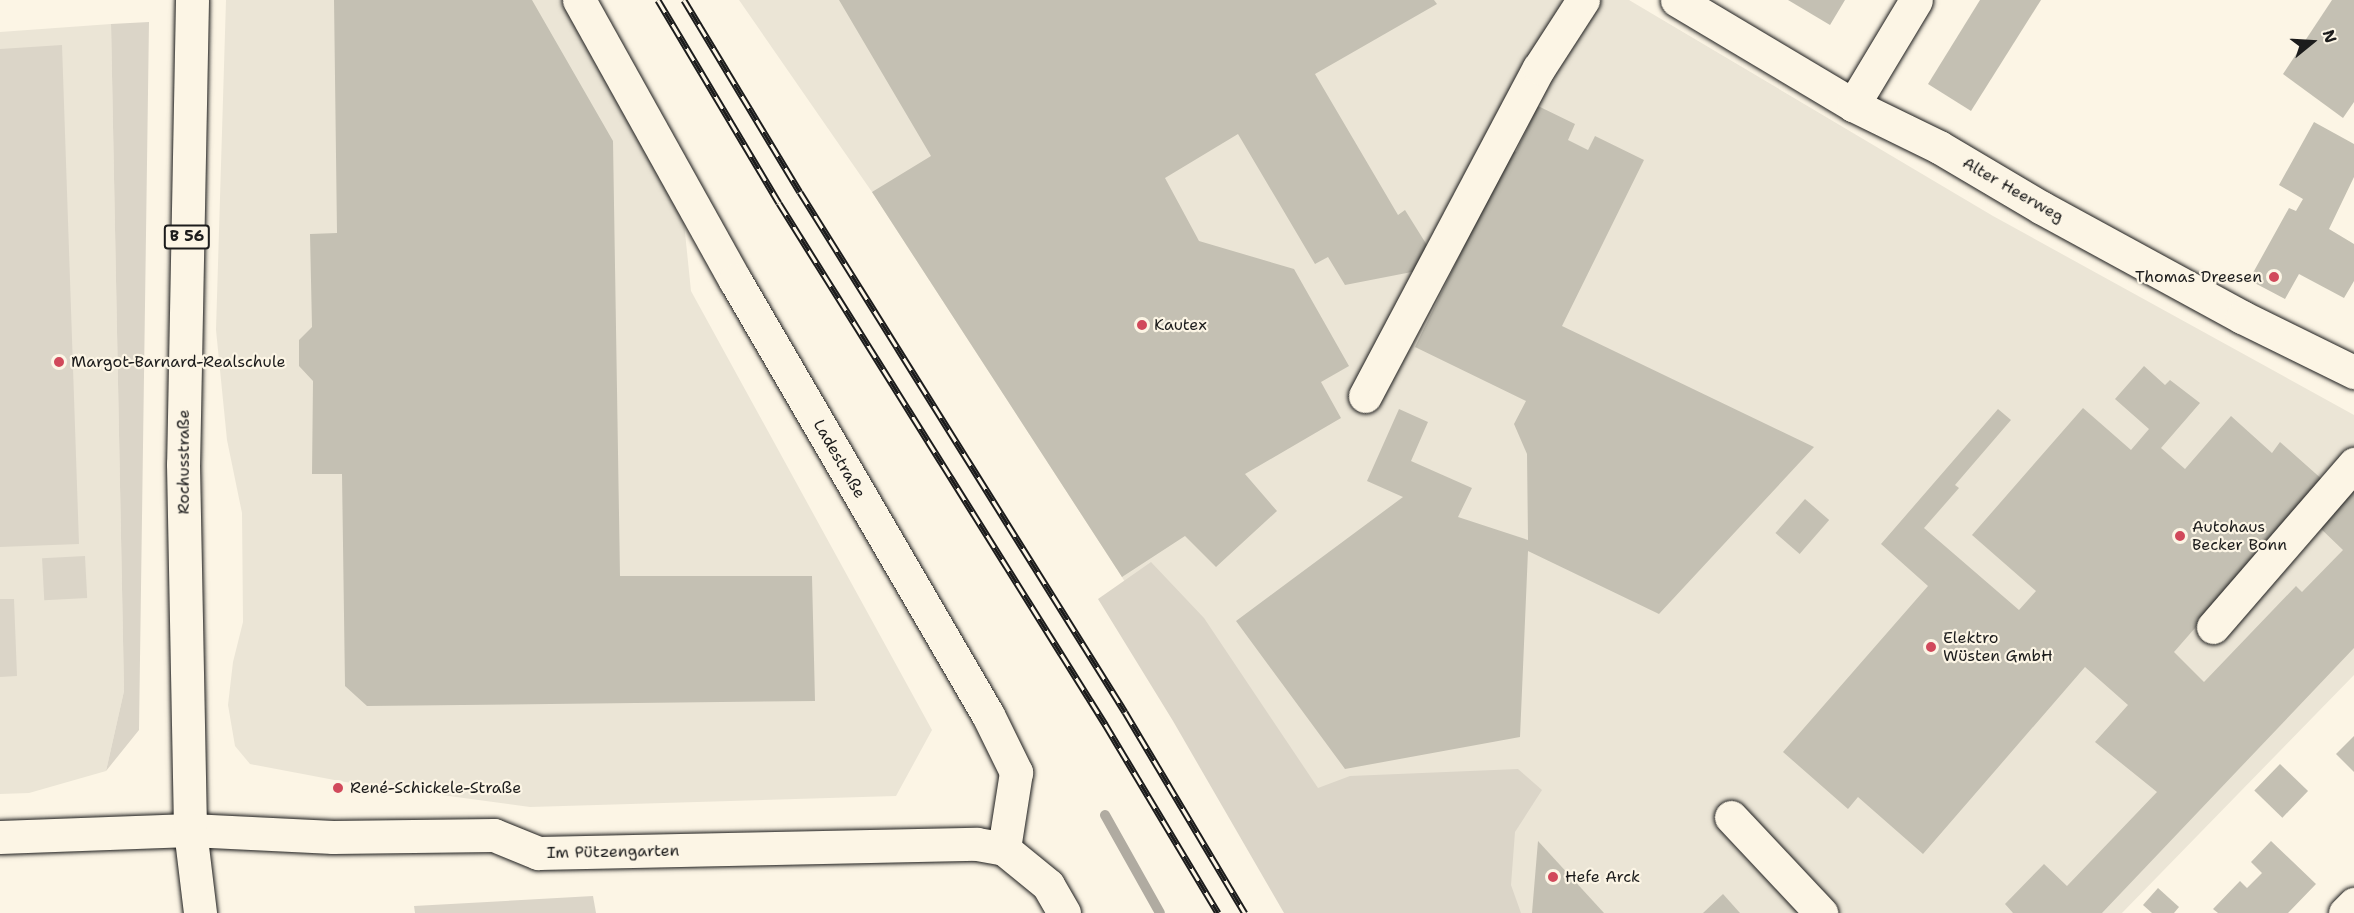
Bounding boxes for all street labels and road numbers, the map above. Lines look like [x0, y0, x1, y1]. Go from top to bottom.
street label: Alter Heerweg [1959, 153, 2067, 227]
road number: B 56 [163, 225, 211, 249]
street label: Rochusstraße [174, 410, 194, 514]
street label: Ladestraße [809, 416, 869, 502]
street label: Im Pützengarten [547, 841, 679, 863]

